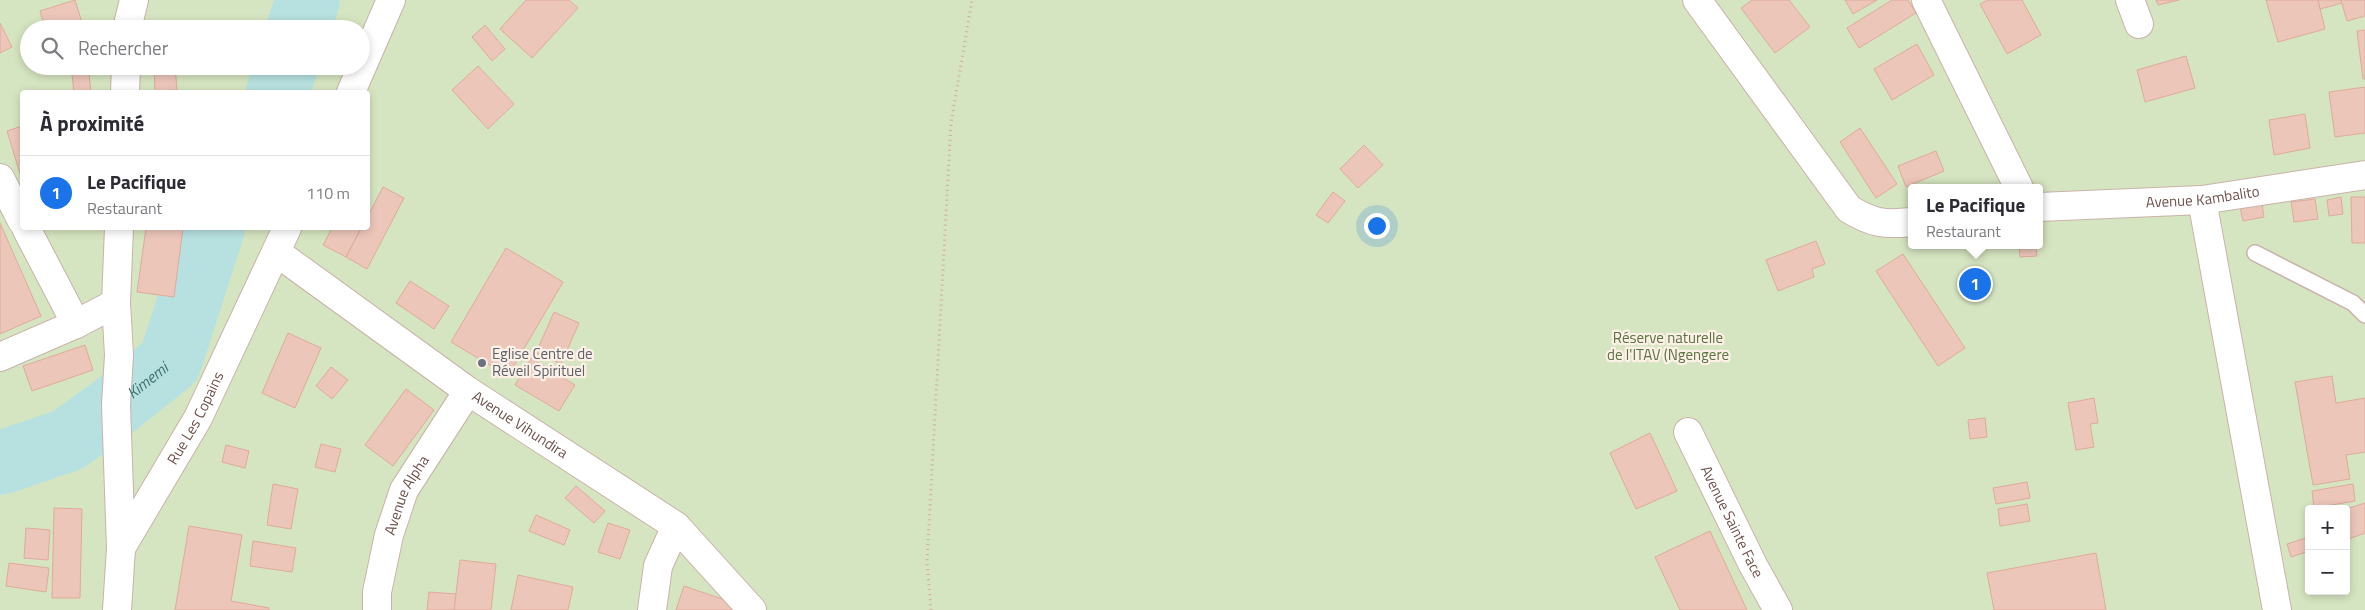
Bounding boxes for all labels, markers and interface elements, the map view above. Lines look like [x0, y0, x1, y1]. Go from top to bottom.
search box [20, 20, 370, 75]
text: Rechercher [78, 33, 168, 62]
icon: search [38, 34, 66, 62]
text: À proximité [40, 107, 144, 139]
text: Le Pacifique [87, 167, 186, 196]
street label: Avenue Kambalito [2145, 179, 2261, 213]
text: 1 [52, 181, 60, 205]
text: 110 m [306, 181, 350, 205]
popup [1908, 184, 2043, 249]
text: Le Pacifique [1926, 190, 2025, 219]
text: Restaurant [87, 196, 162, 220]
your location [1364, 213, 1390, 239]
text: Restaurant [1926, 219, 2001, 243]
pin: 1 [1959, 265, 1991, 303]
park label: Réserve naturelle de l'ITAV (Ngengere [1607, 326, 1729, 366]
place label: Eglise Centre de Réveil Spirituel [492, 342, 593, 382]
water label: Kimemi [121, 355, 174, 404]
marker: Eglise Centre de Réveil Spirituel [476, 357, 488, 369]
street label: Rue Les Copains [161, 367, 229, 469]
street label: Avenue Vihundira [468, 385, 573, 464]
street label: Avenue Alpha [378, 450, 435, 538]
street label: Avenue Sainte Face [1695, 462, 1770, 582]
map controls [2305, 505, 2350, 595]
button: + [2305, 505, 2350, 550]
button: − [2305, 550, 2350, 595]

